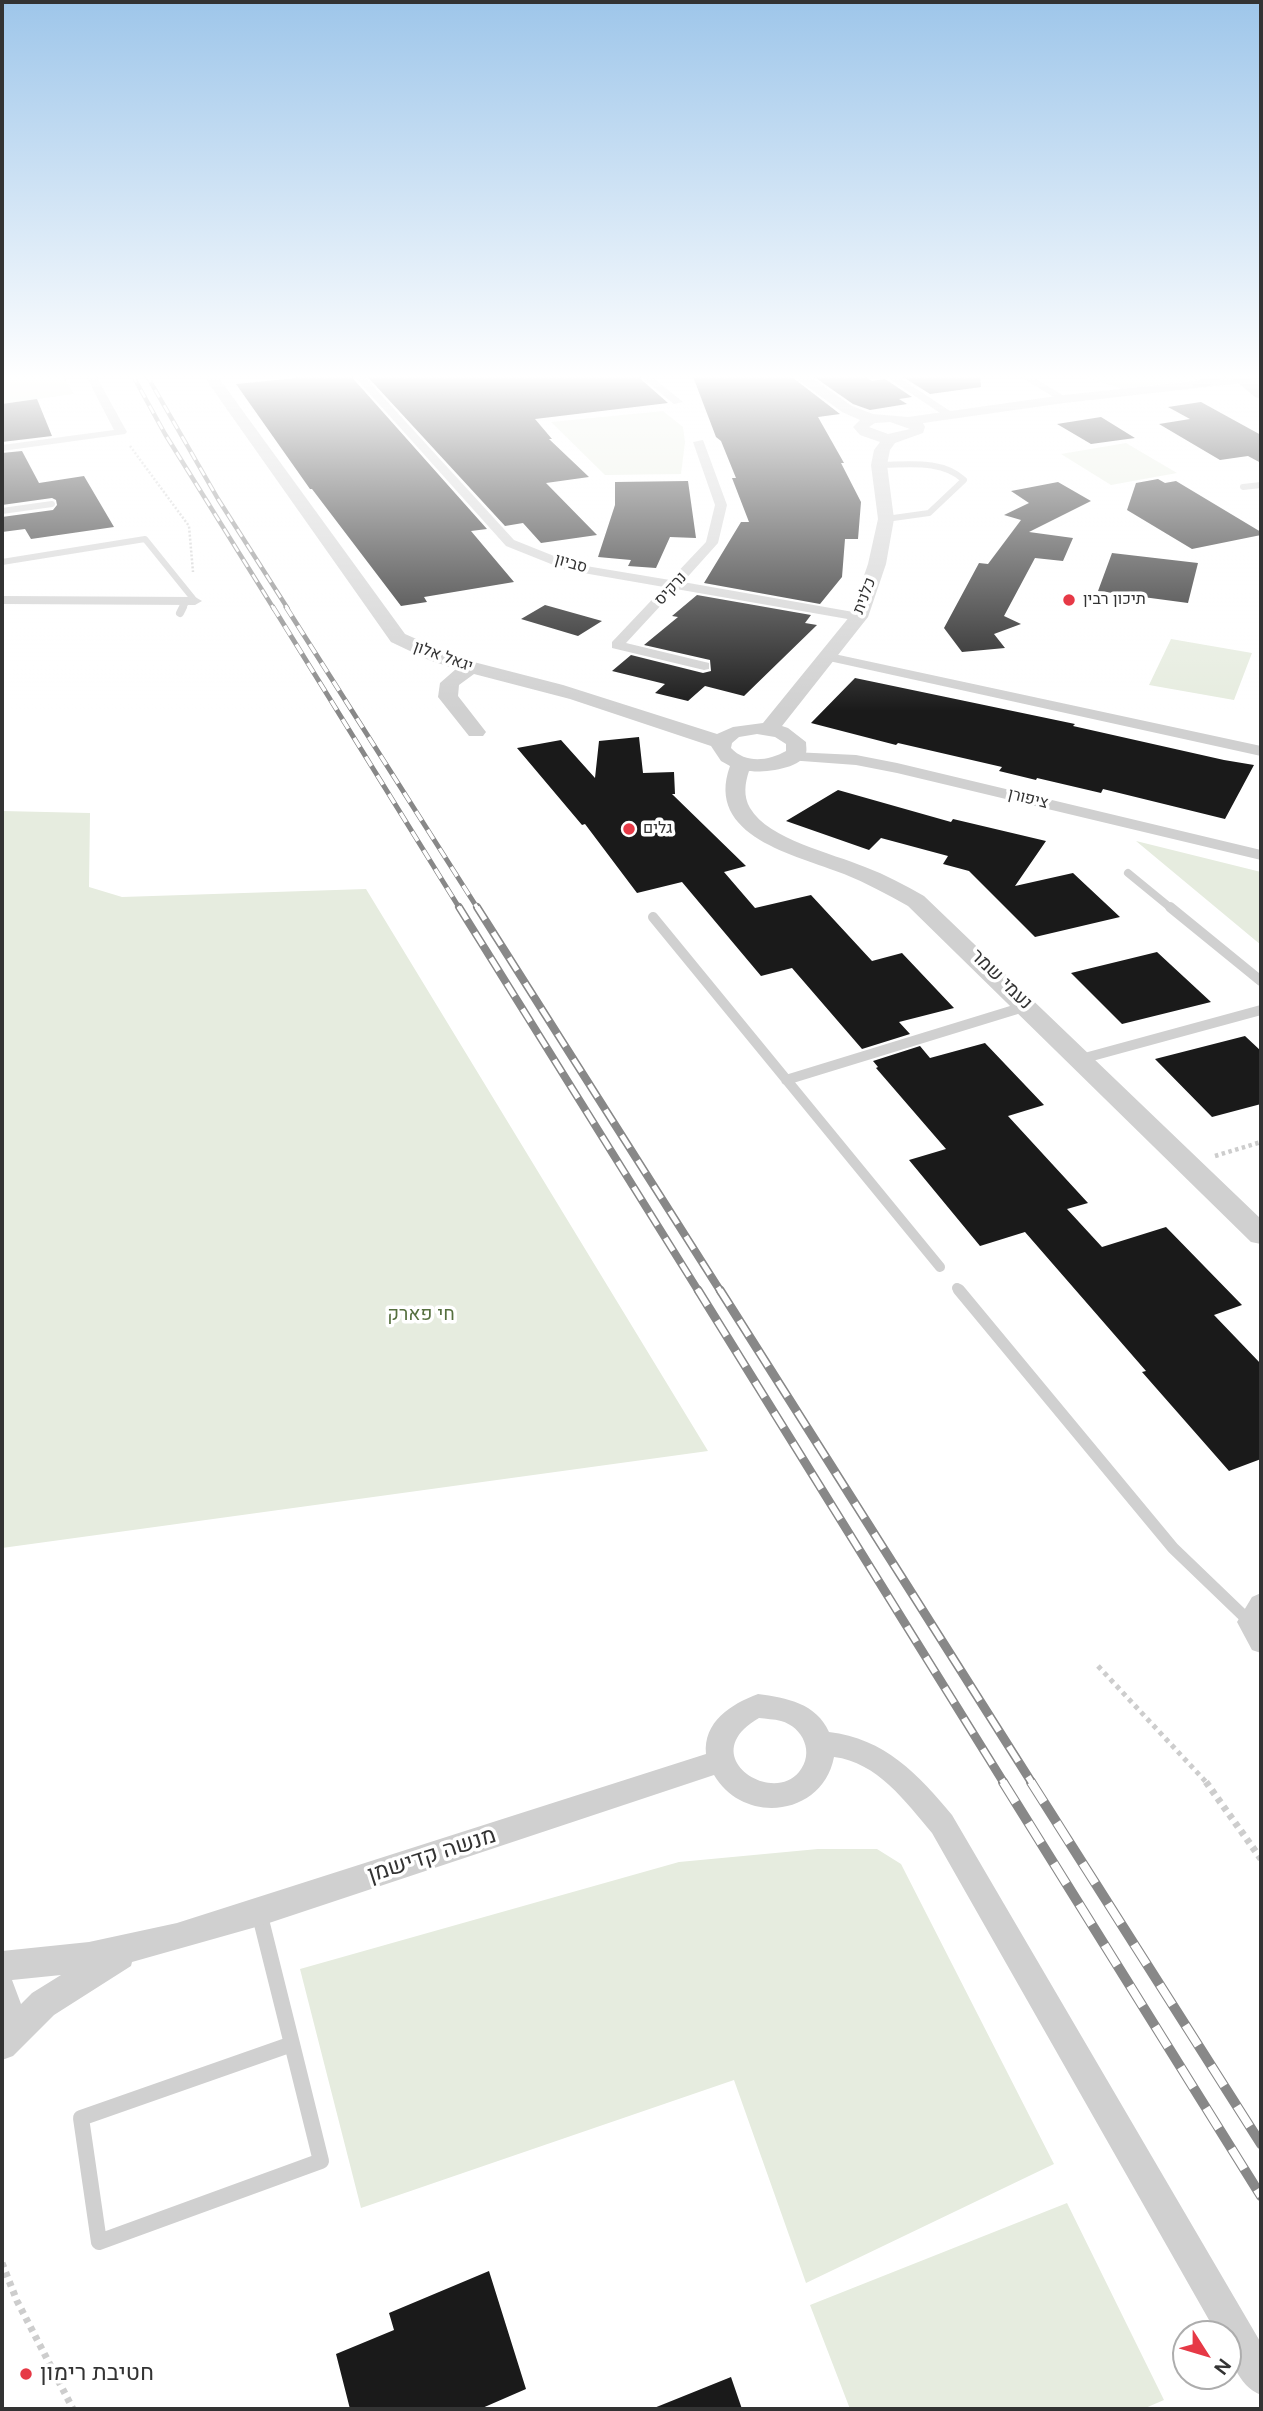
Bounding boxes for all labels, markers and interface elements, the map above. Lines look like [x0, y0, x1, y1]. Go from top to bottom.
street label: סביון [553, 550, 589, 578]
street label: נרקיס [651, 568, 691, 610]
street label: כלנית [849, 575, 881, 617]
place label: תיכון רבין [1083, 590, 1146, 610]
marker: תיכון רבין [1061, 592, 1077, 608]
street label: יגאל אלון [411, 637, 475, 677]
street label: ציפורן [1006, 785, 1050, 813]
place label: גלים [643, 819, 672, 839]
marker: גלים [621, 821, 637, 837]
street label: נעמי שמר [965, 945, 1037, 1015]
park label: חי פארק [387, 1304, 455, 1326]
street label: מנשה קדישמן [364, 1822, 500, 1890]
north arrow [1172, 2320, 1242, 2390]
text: N [1208, 2354, 1237, 2380]
place label: חטיבת רימון [40, 2360, 154, 2388]
marker: חטיבת רימון [18, 2366, 34, 2382]

